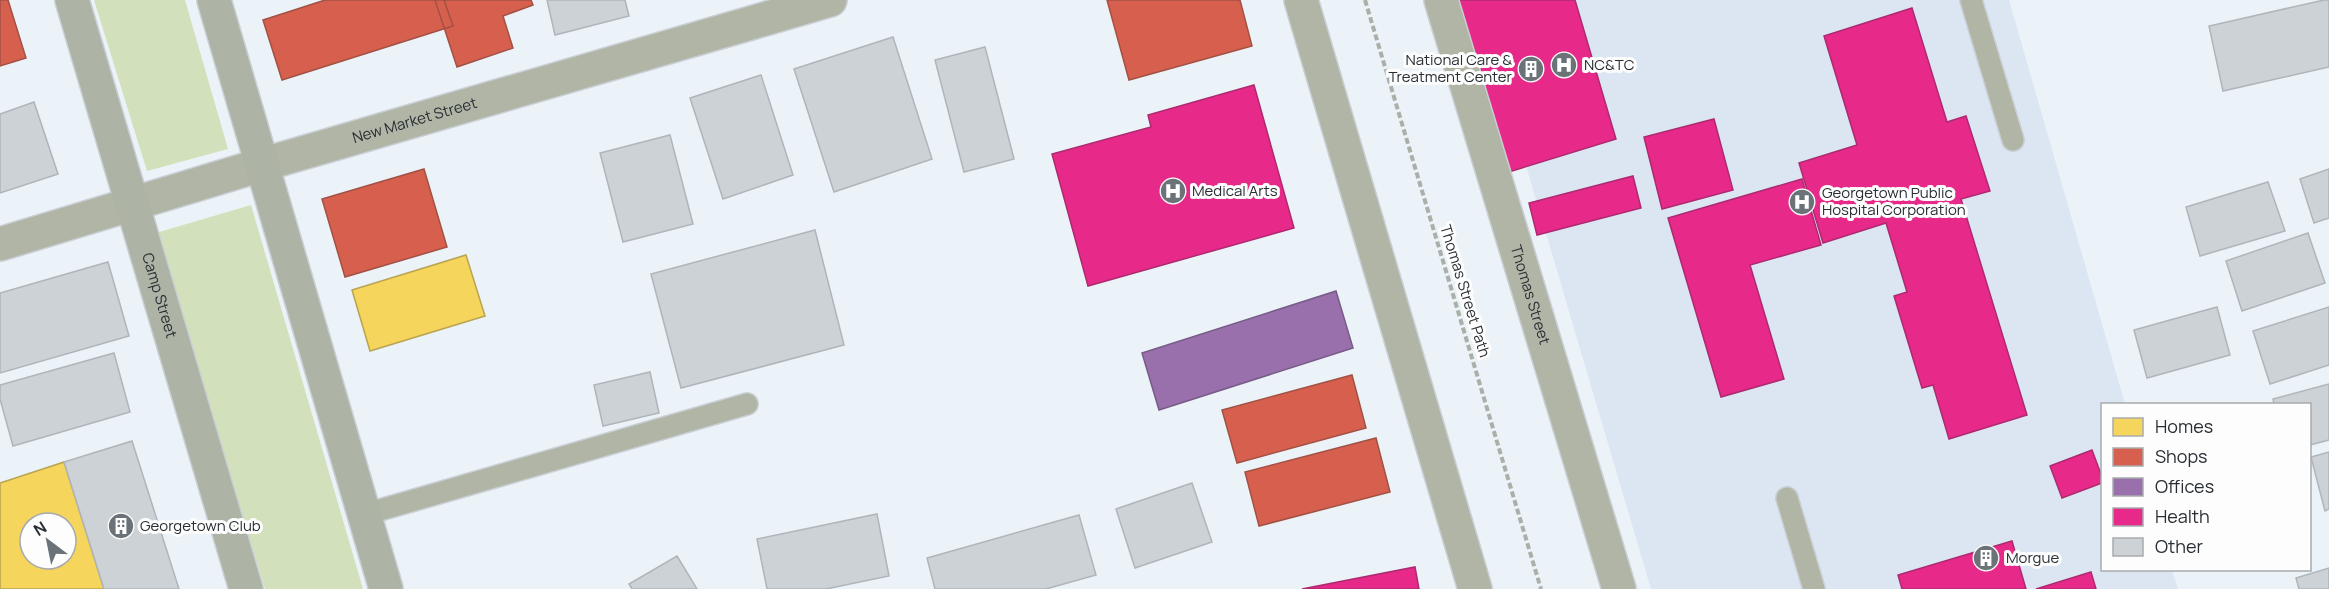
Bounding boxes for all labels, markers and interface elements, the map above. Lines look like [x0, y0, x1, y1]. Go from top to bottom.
place label: National Care & Treatment Center [1388, 49, 1513, 87]
hospital icon: NC&TC [1549, 50, 1579, 80]
building icon: National Care & Treatment Center [1516, 54, 1546, 84]
place label: NC&TC [1584, 54, 1635, 75]
street label: New Market Street [350, 92, 479, 148]
hospital icon: Medical Arts [1158, 176, 1188, 206]
place label: Medical Arts [1192, 180, 1278, 201]
place label: Georgetown Public Hospital Corporation [1822, 182, 1966, 220]
hospital icon: Georgetown Public Hospital Corporation [1787, 187, 1817, 217]
street label: Thomas Street Path [1435, 222, 1496, 360]
street label: Thomas Street [1506, 242, 1556, 347]
street label: Camp Street [137, 250, 182, 340]
legend [2101, 403, 2311, 571]
text: Homes [2155, 414, 2213, 438]
text: Shops [2155, 444, 2207, 468]
text: Offices [2155, 474, 2214, 498]
text: Health [2155, 504, 2210, 528]
north arrow [18, 511, 78, 571]
building icon: Georgetown Club [106, 511, 136, 541]
place label: Georgetown Club [140, 515, 261, 536]
text: N [29, 516, 51, 541]
text: Other [2155, 534, 2203, 558]
building icon: Morgue [1971, 543, 2001, 573]
place label: Morgue [2006, 547, 2059, 568]

